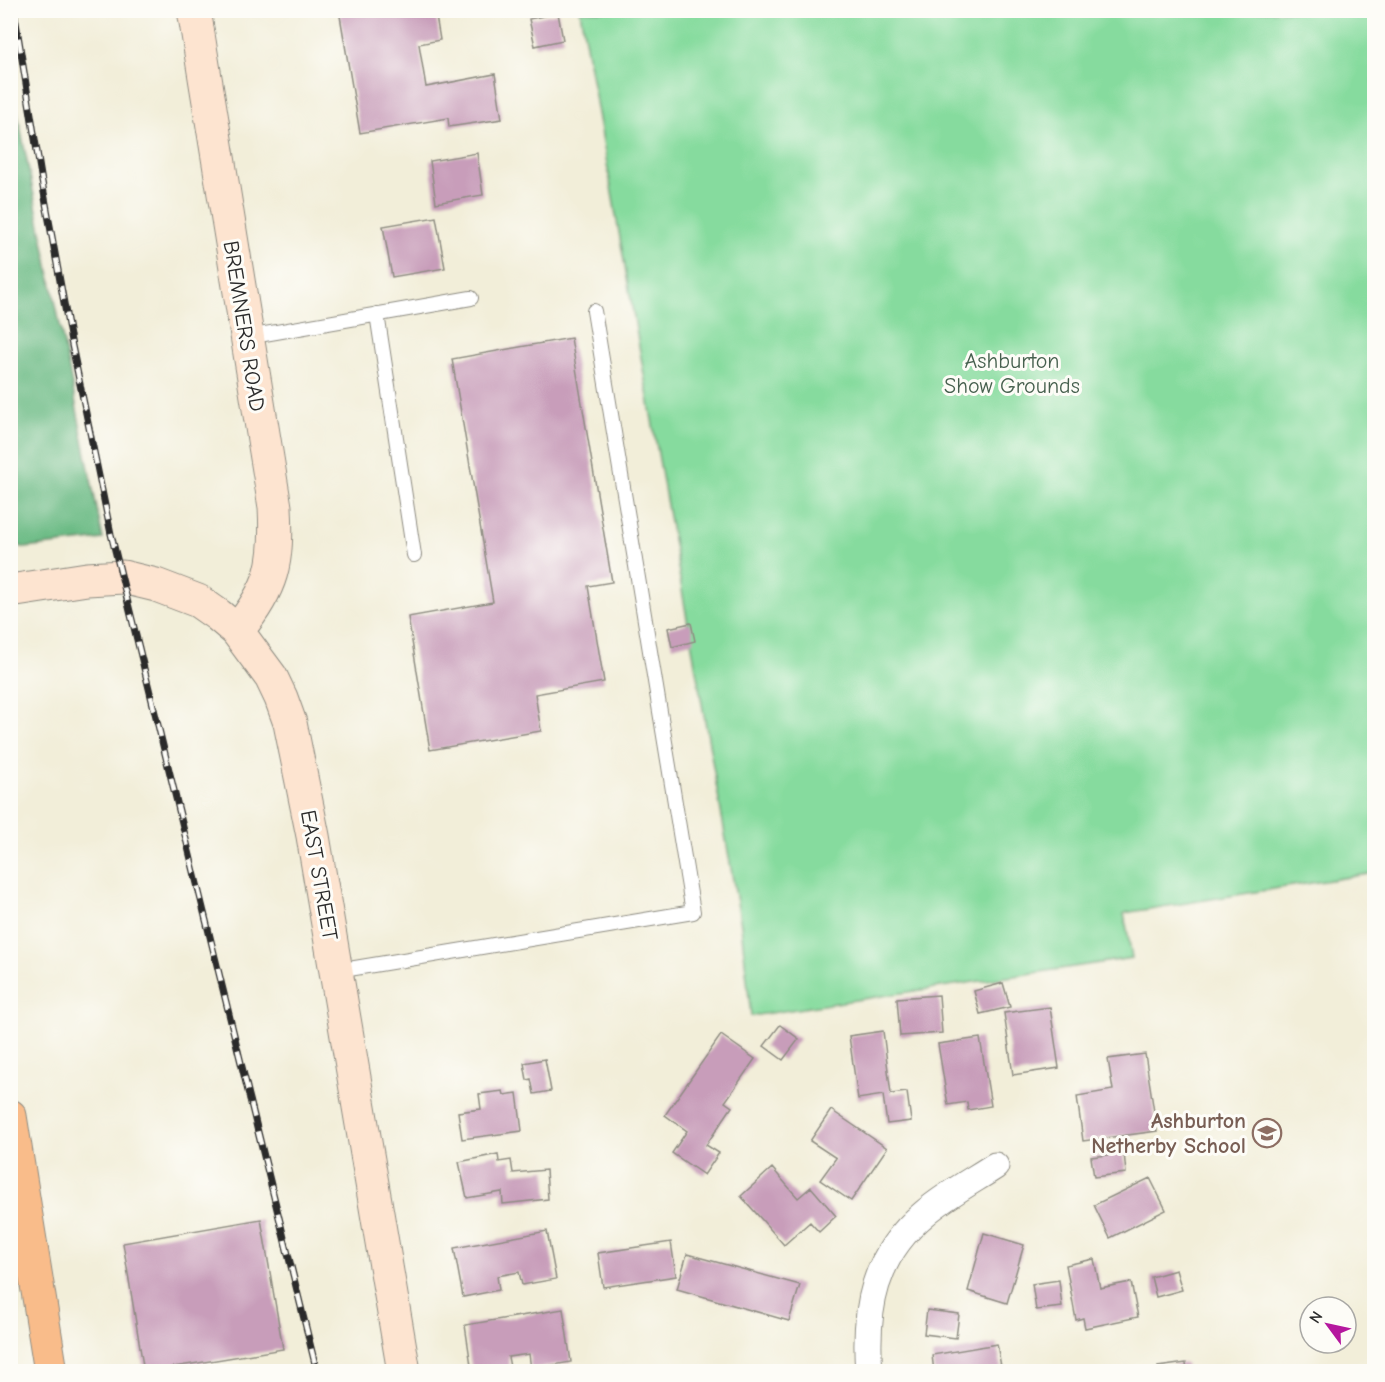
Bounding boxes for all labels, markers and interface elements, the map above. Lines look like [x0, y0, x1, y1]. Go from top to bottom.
street label: BREMNERS ROAD [218, 239, 270, 413]
park label: Ashburton Show Grounds [944, 348, 1080, 399]
street label: EAST STREET [295, 808, 343, 943]
place label: Ashburton Netherby School [1091, 1108, 1246, 1159]
school or university icon: Ashburton Netherby School [1251, 1117, 1283, 1149]
north arrow [1298, 1295, 1358, 1355]
text: N [1306, 1308, 1327, 1327]

